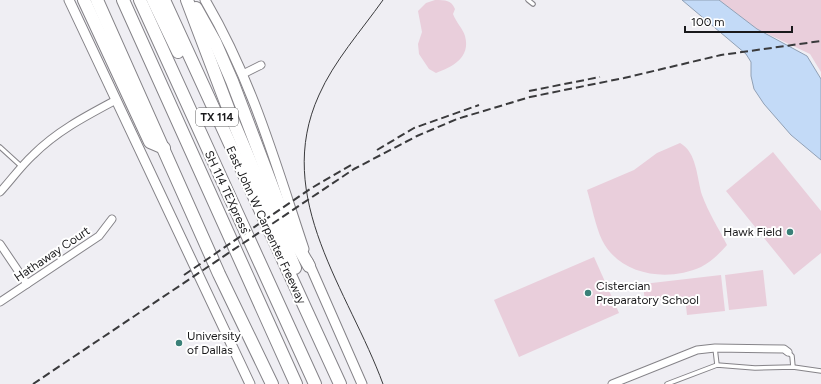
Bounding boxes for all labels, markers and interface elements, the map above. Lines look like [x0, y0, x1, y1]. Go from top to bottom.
scale bar [685, 8, 792, 34]
text: 100 m [691, 15, 725, 29]
road number: TX 114 [196, 108, 238, 126]
street label: East John W Carpenter Freeway [223, 144, 309, 307]
street label: SH 114 TEXpress [202, 148, 252, 236]
street label: Hathaway Court [12, 223, 93, 284]
place label: Hawk Field [723, 225, 782, 239]
marker: Hawk Field [785, 227, 795, 237]
place label: Cistercian Preparatory School [596, 279, 699, 307]
marker: Cistercian Preparatory School [583, 288, 593, 298]
place label: University of Dallas [187, 329, 242, 357]
marker: University of Dallas [174, 338, 184, 348]

